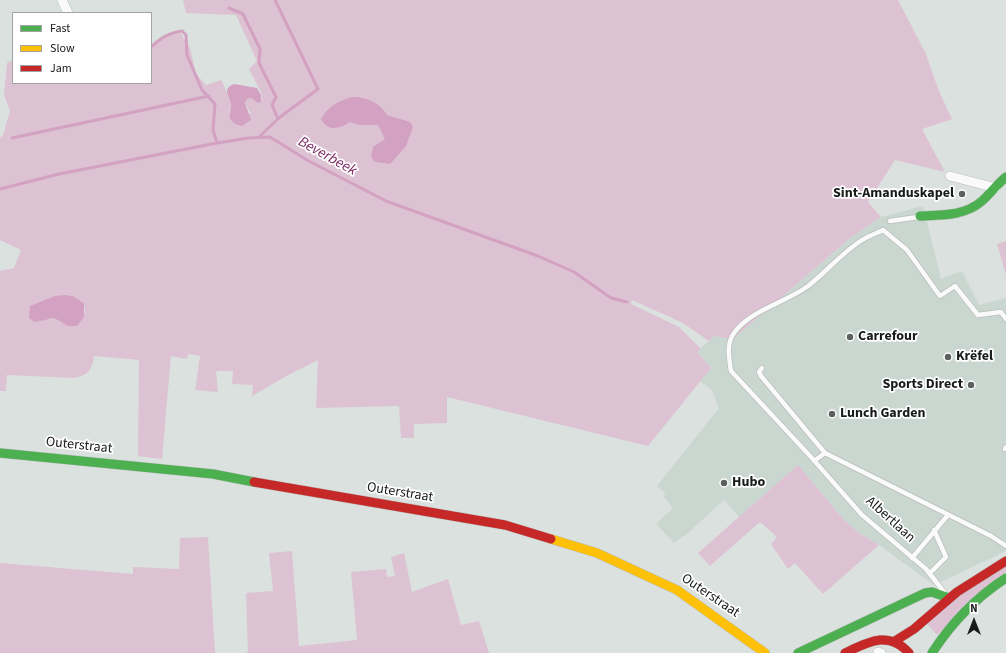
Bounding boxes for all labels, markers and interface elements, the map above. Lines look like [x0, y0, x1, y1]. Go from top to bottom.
legend [12, 12, 152, 84]
text: Fast [50, 20, 70, 37]
text: Slow [50, 40, 75, 57]
text: Jam [50, 60, 72, 77]
water label: Beverbeek [295, 134, 359, 180]
place label: Sint-Amanduskapel [833, 186, 954, 202]
marker: Sint-Amanduskapel [957, 189, 967, 199]
place label: Carrefour [858, 329, 918, 345]
marker: Carrefour [845, 332, 855, 342]
place label: Krëfel [956, 349, 993, 365]
marker: Krëfel [943, 352, 953, 362]
place label: Sports Direct [882, 377, 963, 393]
marker: Sports Direct [966, 380, 976, 390]
place label: Lunch Garden [840, 406, 925, 422]
marker: Lunch Garden [827, 409, 837, 419]
street label: Outerstraat [45, 434, 113, 458]
place label: Hubo [732, 475, 765, 491]
marker: Hubo [719, 478, 729, 488]
street label: Outerstraat [366, 479, 434, 507]
street label: Albertlaan [862, 493, 918, 547]
street label: Outerstraat [678, 570, 742, 622]
north arrow [954, 601, 994, 641]
text: N [970, 601, 978, 616]

